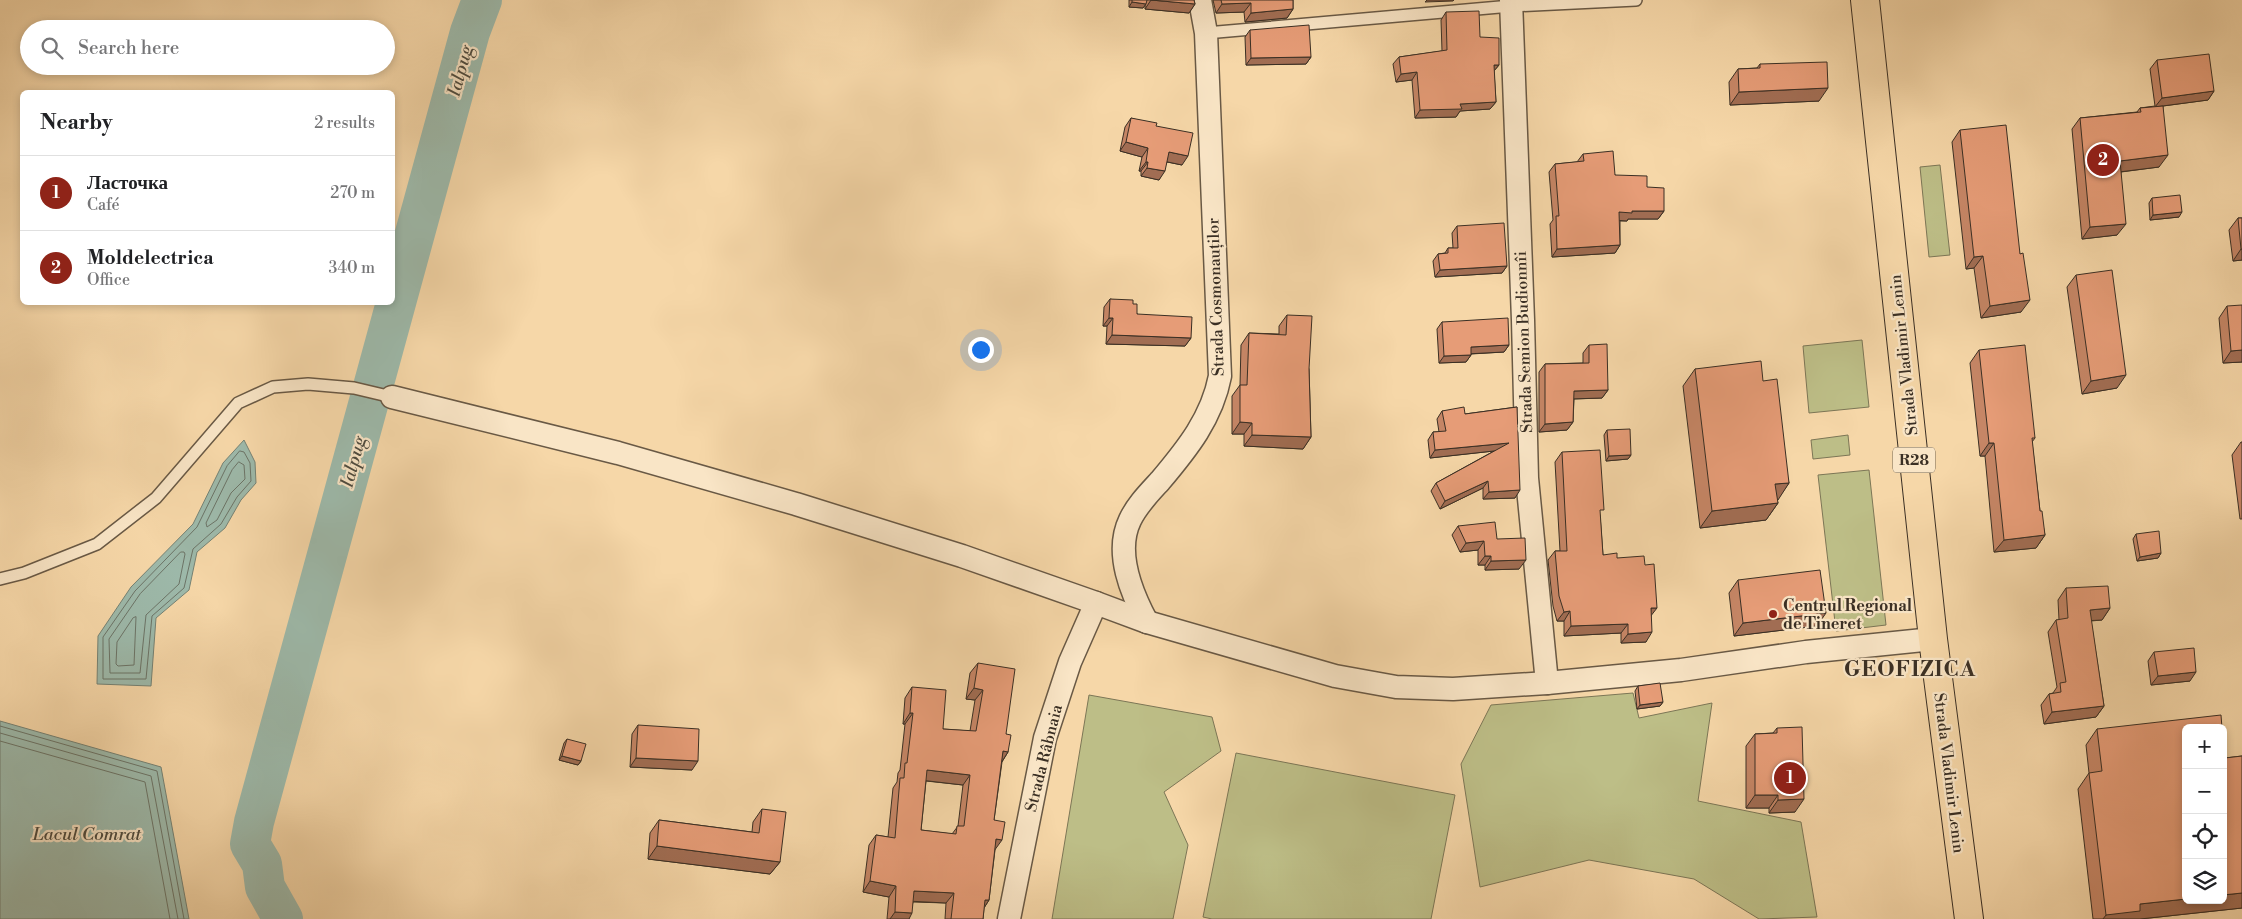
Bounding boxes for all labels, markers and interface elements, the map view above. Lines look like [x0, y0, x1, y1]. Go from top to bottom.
search box [20, 20, 395, 75]
icon: search [38, 34, 66, 62]
text: Search here [78, 36, 179, 60]
water label: Ialpug [442, 42, 479, 100]
text: Nearby [40, 110, 113, 136]
text: 2 results [314, 113, 375, 133]
pin: 2 [2087, 141, 2119, 179]
text: Ласточка [87, 171, 168, 195]
text: 1 [52, 183, 60, 203]
text: 270 m [330, 183, 375, 203]
text: Café [87, 195, 120, 215]
street label: Strada Cosmonauților [1203, 217, 1229, 377]
text: Moldelectrica [87, 246, 213, 270]
street label: Strada Semion Budionnîi [1511, 251, 1537, 433]
text: 2 [51, 258, 61, 278]
text: 340 m [328, 258, 375, 278]
text: Office [87, 270, 130, 290]
street label: Strada Vladimir Lenin [1886, 273, 1922, 436]
your location [968, 337, 994, 363]
water label: Ialpug [335, 433, 372, 491]
road number: R28 [1893, 448, 1935, 472]
place label: Centrul Regional de Tineret [1783, 596, 1913, 634]
marker: Centrul Regional de Tineret [1767, 608, 1779, 620]
district label: GEOFIZICA [1844, 657, 1976, 683]
street label: Strada Vladimir Lenin [1929, 692, 1969, 855]
street label: Strada Râbnaia [1021, 702, 1067, 814]
map controls [2182, 724, 2227, 904]
button: + [2182, 724, 2227, 769]
pin: 1 [1774, 759, 1806, 797]
button: − [2182, 769, 2227, 814]
button: locate [2182, 814, 2227, 859]
water label: Lacul Comrat [32, 823, 142, 846]
button: layers [2182, 859, 2227, 904]

